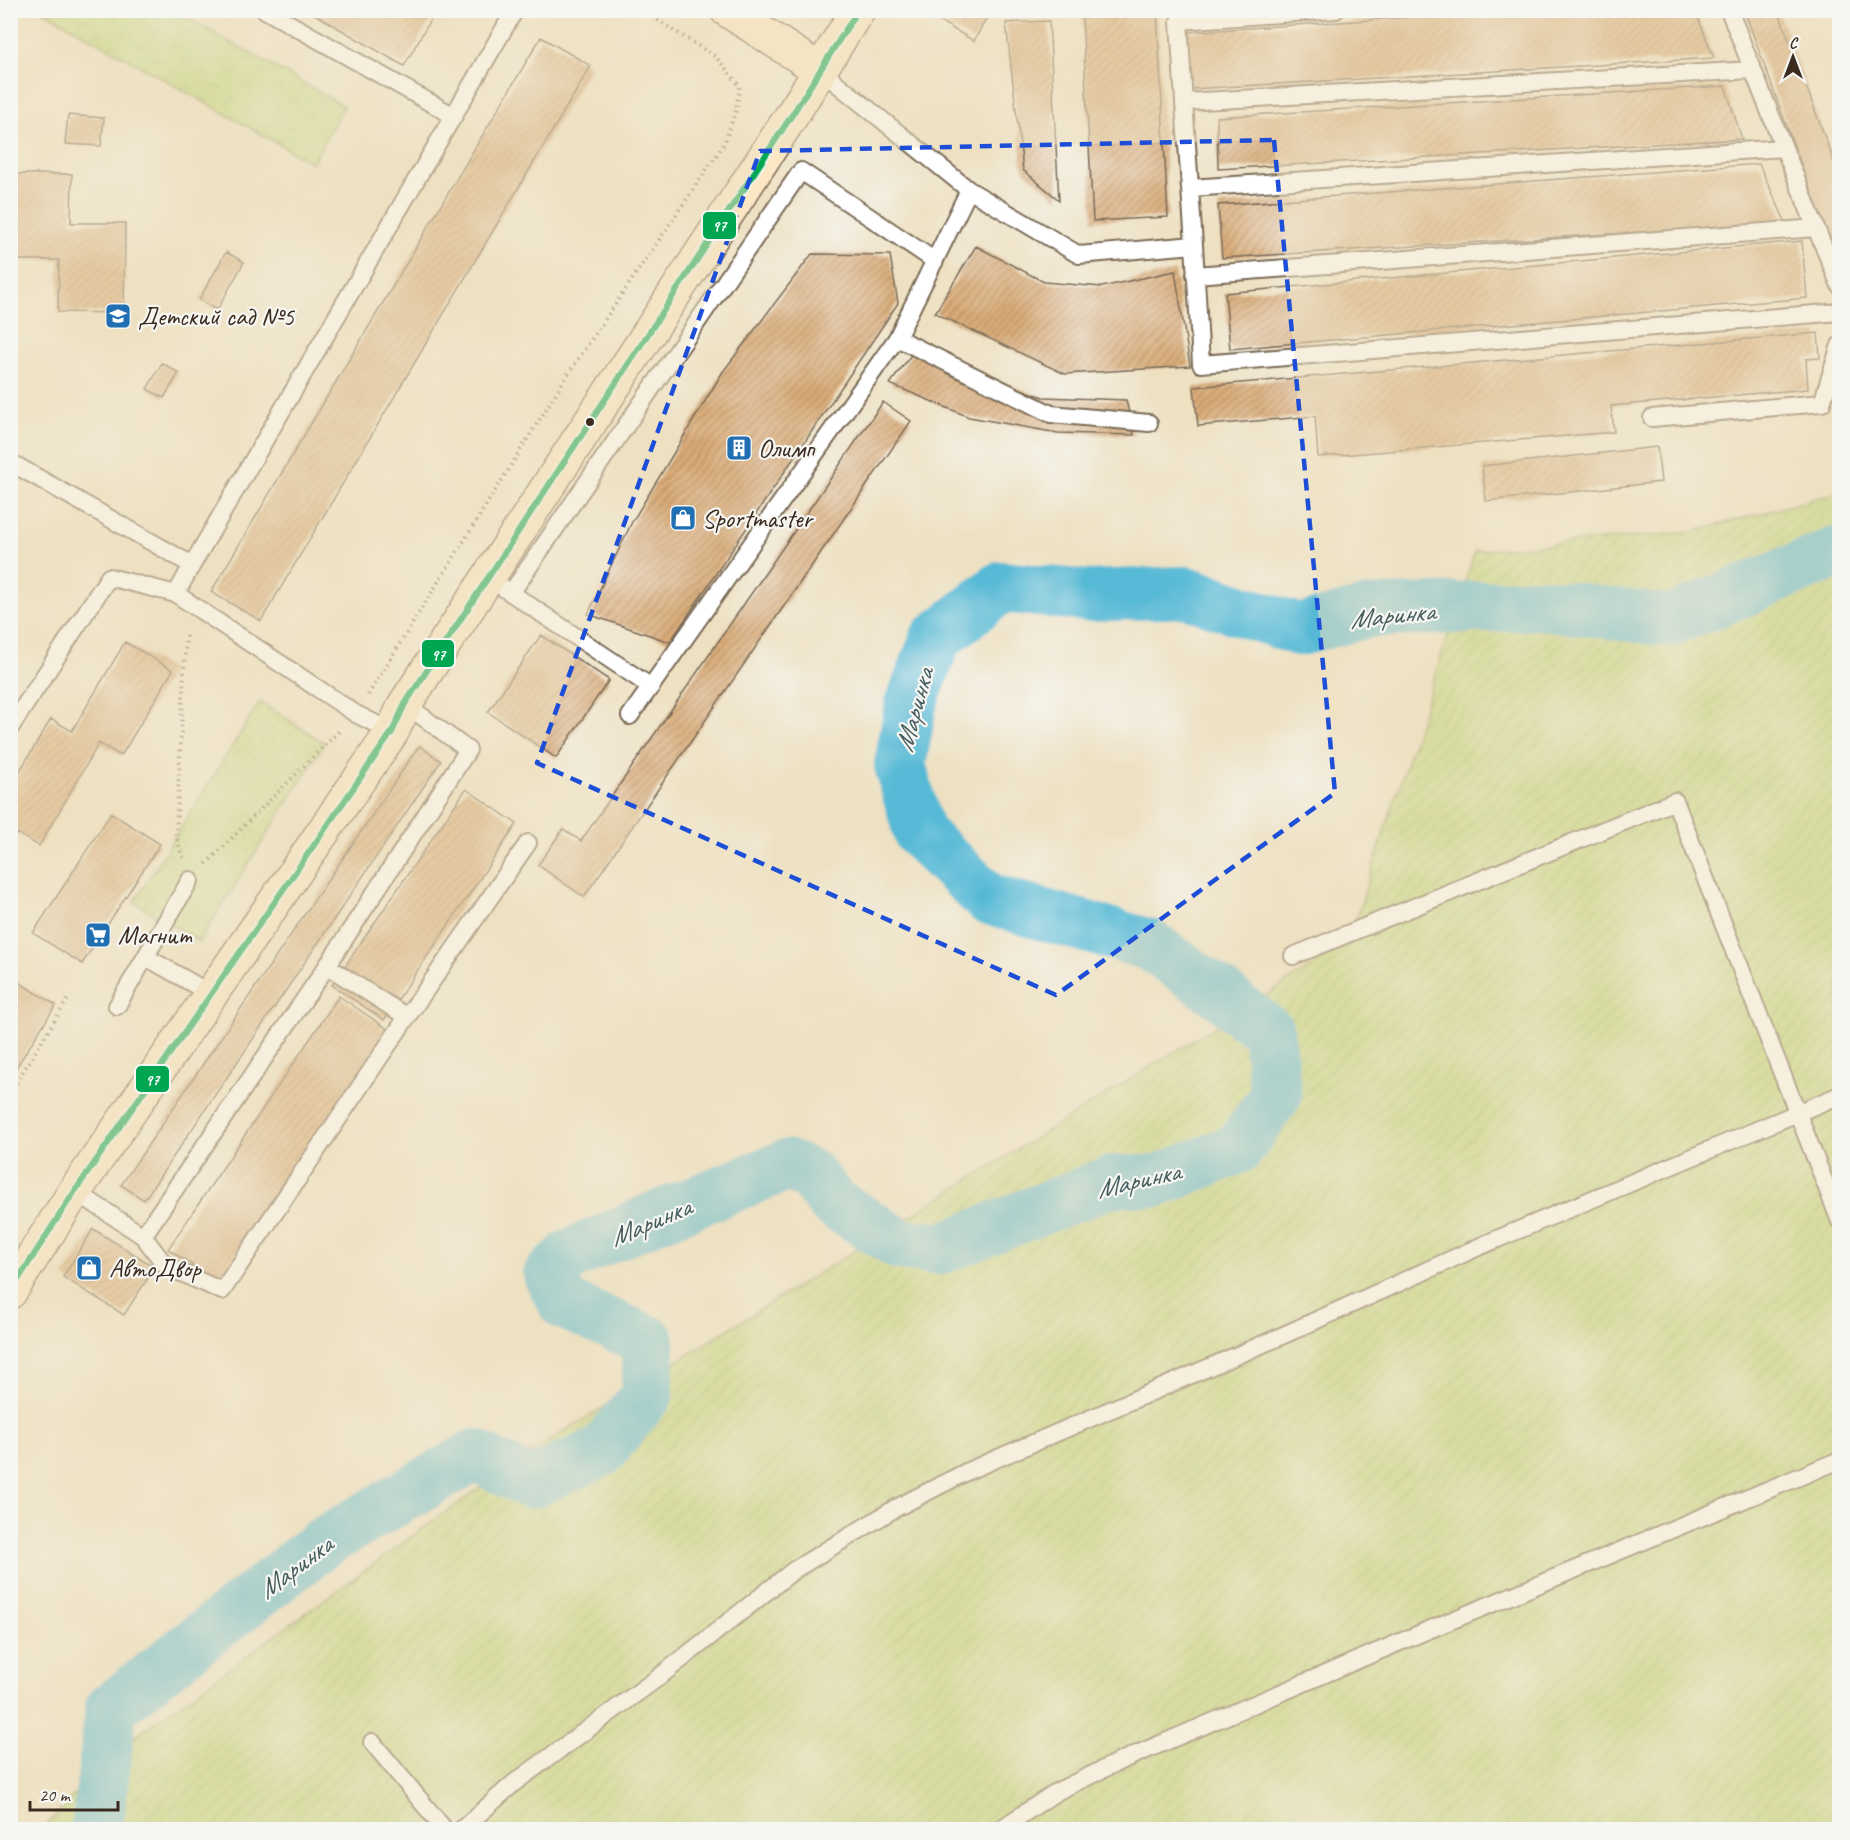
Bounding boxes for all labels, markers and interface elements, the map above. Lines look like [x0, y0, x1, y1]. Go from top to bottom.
north arrow [1763, 27, 1823, 87]
text: С [1789, 33, 1799, 53]
line badge: 97 [702, 211, 737, 240]
text: 97 [712, 216, 728, 236]
place label: Детский сад №5 [138, 300, 295, 333]
school or university icon: Детский сад №5 [103, 301, 133, 331]
unlabelled marker [584, 416, 596, 428]
place label: Олимп [758, 432, 816, 465]
building icon: Олимп [724, 433, 754, 463]
place label: Sportmaster [702, 502, 815, 535]
shop icon: Sportmaster [668, 503, 698, 533]
water label: Маринка [1348, 593, 1439, 636]
line badge: 97 [421, 639, 455, 668]
text: 97 [431, 645, 447, 665]
water label: Маринка [887, 662, 942, 755]
place label: Магнит [118, 919, 193, 952]
supermarket icon: Магнит [83, 920, 113, 950]
line badge: 97 [135, 1065, 170, 1093]
text: 97 [145, 1070, 161, 1090]
water label: Маринка [1093, 1153, 1186, 1206]
water label: Маринка [604, 1189, 698, 1254]
place label: АвтоДвор [109, 1252, 202, 1285]
shop icon: АвтоДвор [74, 1253, 104, 1283]
water label: Маринка [251, 1526, 341, 1606]
scale bar [30, 1774, 118, 1812]
text: 20 m [39, 1784, 72, 1806]

